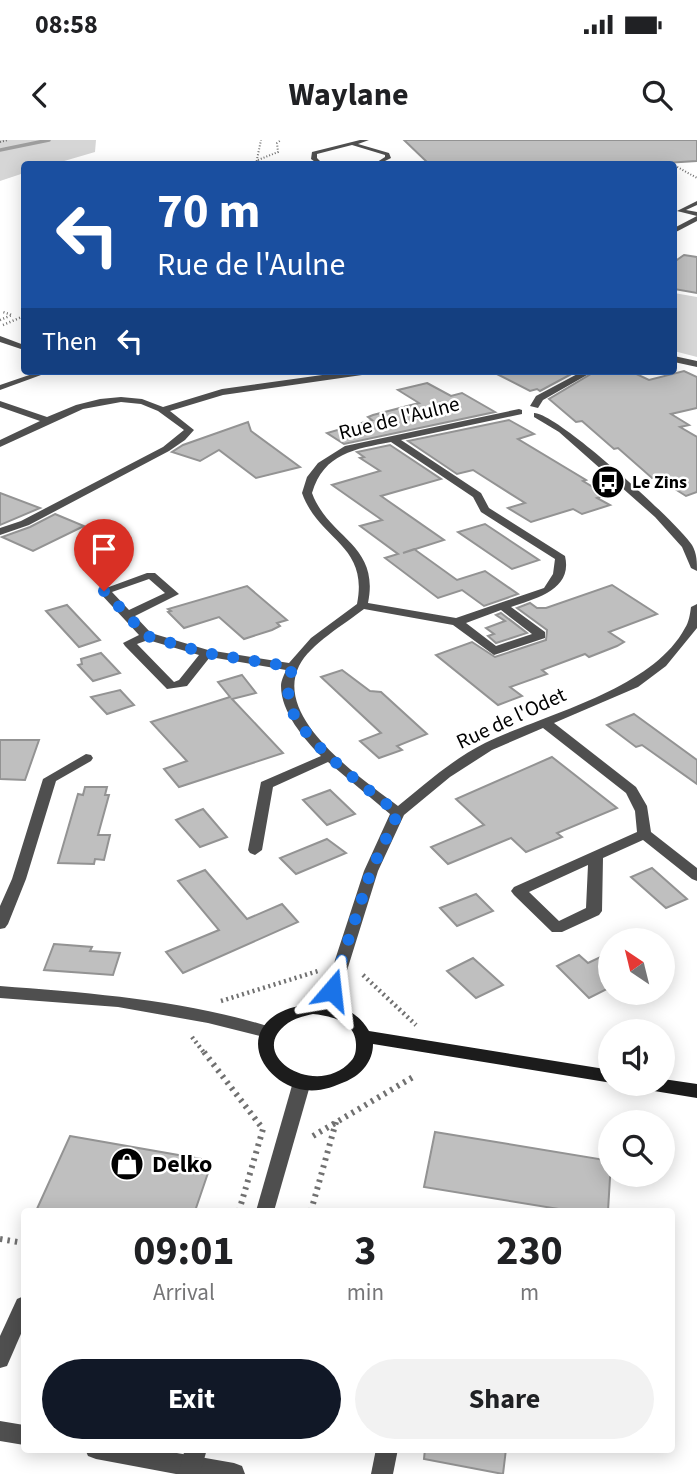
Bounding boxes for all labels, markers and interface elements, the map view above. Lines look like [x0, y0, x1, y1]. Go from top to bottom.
text: 08:58 [35, 6, 98, 43]
text: Waylane [288, 72, 409, 118]
icon: back [21, 76, 59, 114]
icon: search [638, 76, 676, 114]
text: 70 m [157, 177, 261, 247]
icon: left [42, 189, 133, 280]
text: Rue de l'Aulne [157, 242, 345, 288]
icon: left [111, 322, 149, 360]
text: Then [42, 323, 97, 360]
street label: Rue de l'Aulne [335, 388, 463, 448]
bus stop icon: Le Zins [589, 463, 627, 501]
place label: Le Zins [632, 470, 687, 495]
pin [74, 519, 134, 591]
icon: arrive [85, 530, 123, 568]
street label: Rue de l'Odet [451, 680, 571, 756]
north arrow [598, 928, 676, 1004]
map controls [598, 928, 675, 1187]
position arrow [295, 953, 369, 1027]
button: sound [598, 1019, 675, 1096]
button: search [598, 1110, 675, 1187]
shop icon: Delko [108, 1145, 146, 1183]
place label: Delko [152, 1147, 212, 1182]
text: 09:01 [133, 1221, 235, 1281]
text: 3 [354, 1221, 376, 1281]
text: 230 [496, 1221, 563, 1281]
text: Arrival [153, 1276, 215, 1309]
text: min [347, 1276, 384, 1309]
text: m [520, 1276, 539, 1309]
button: Exit [42, 1359, 341, 1439]
button: Share [355, 1359, 654, 1439]

